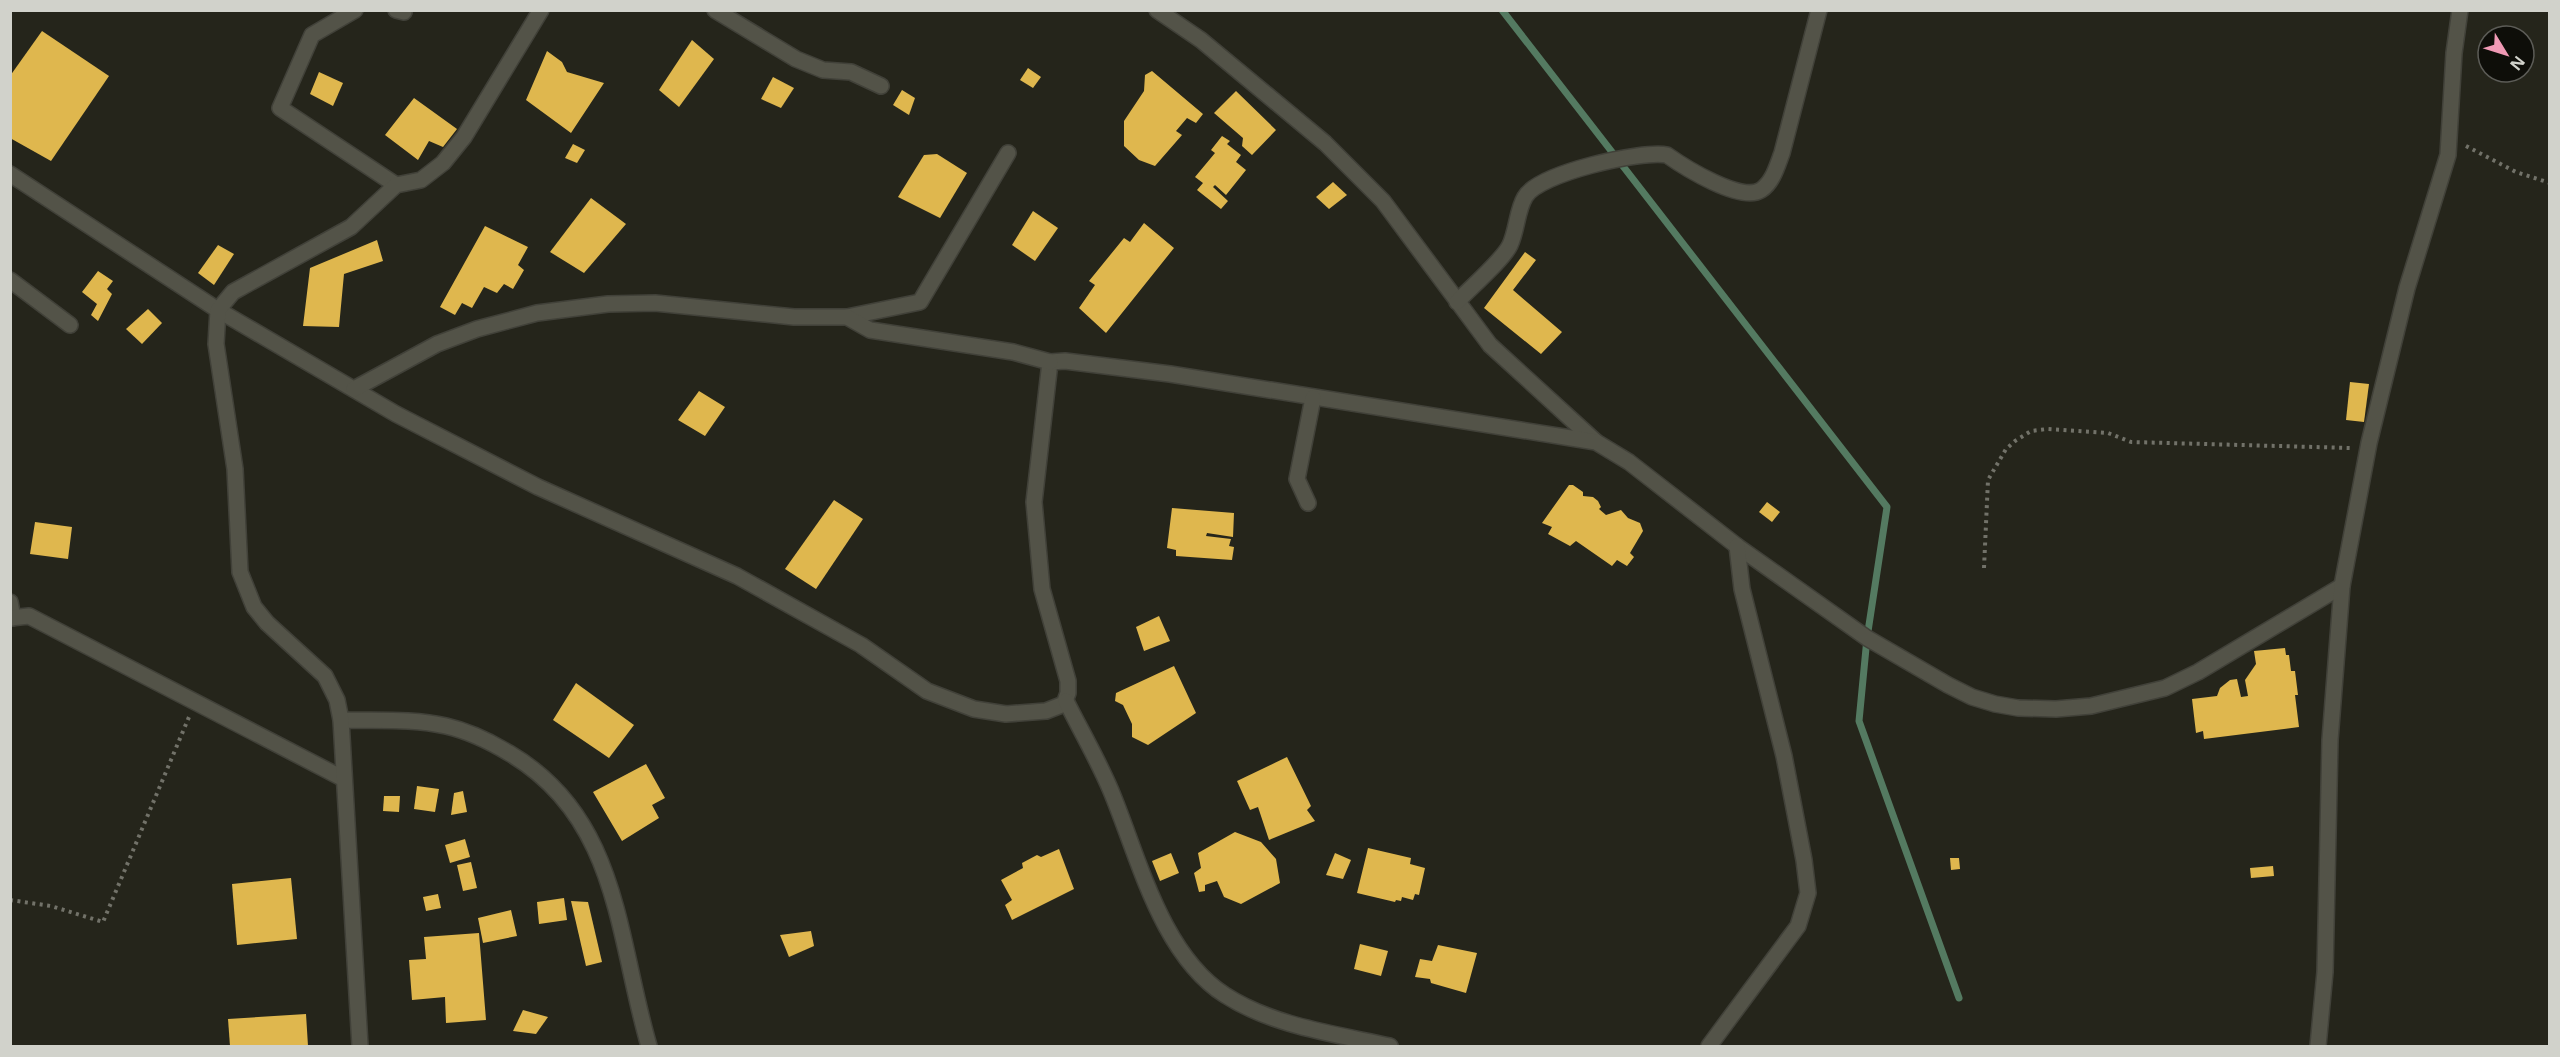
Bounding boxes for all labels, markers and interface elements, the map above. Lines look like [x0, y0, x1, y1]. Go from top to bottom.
north arrow [2476, 24, 2536, 84]
text: N [2505, 51, 2530, 75]

